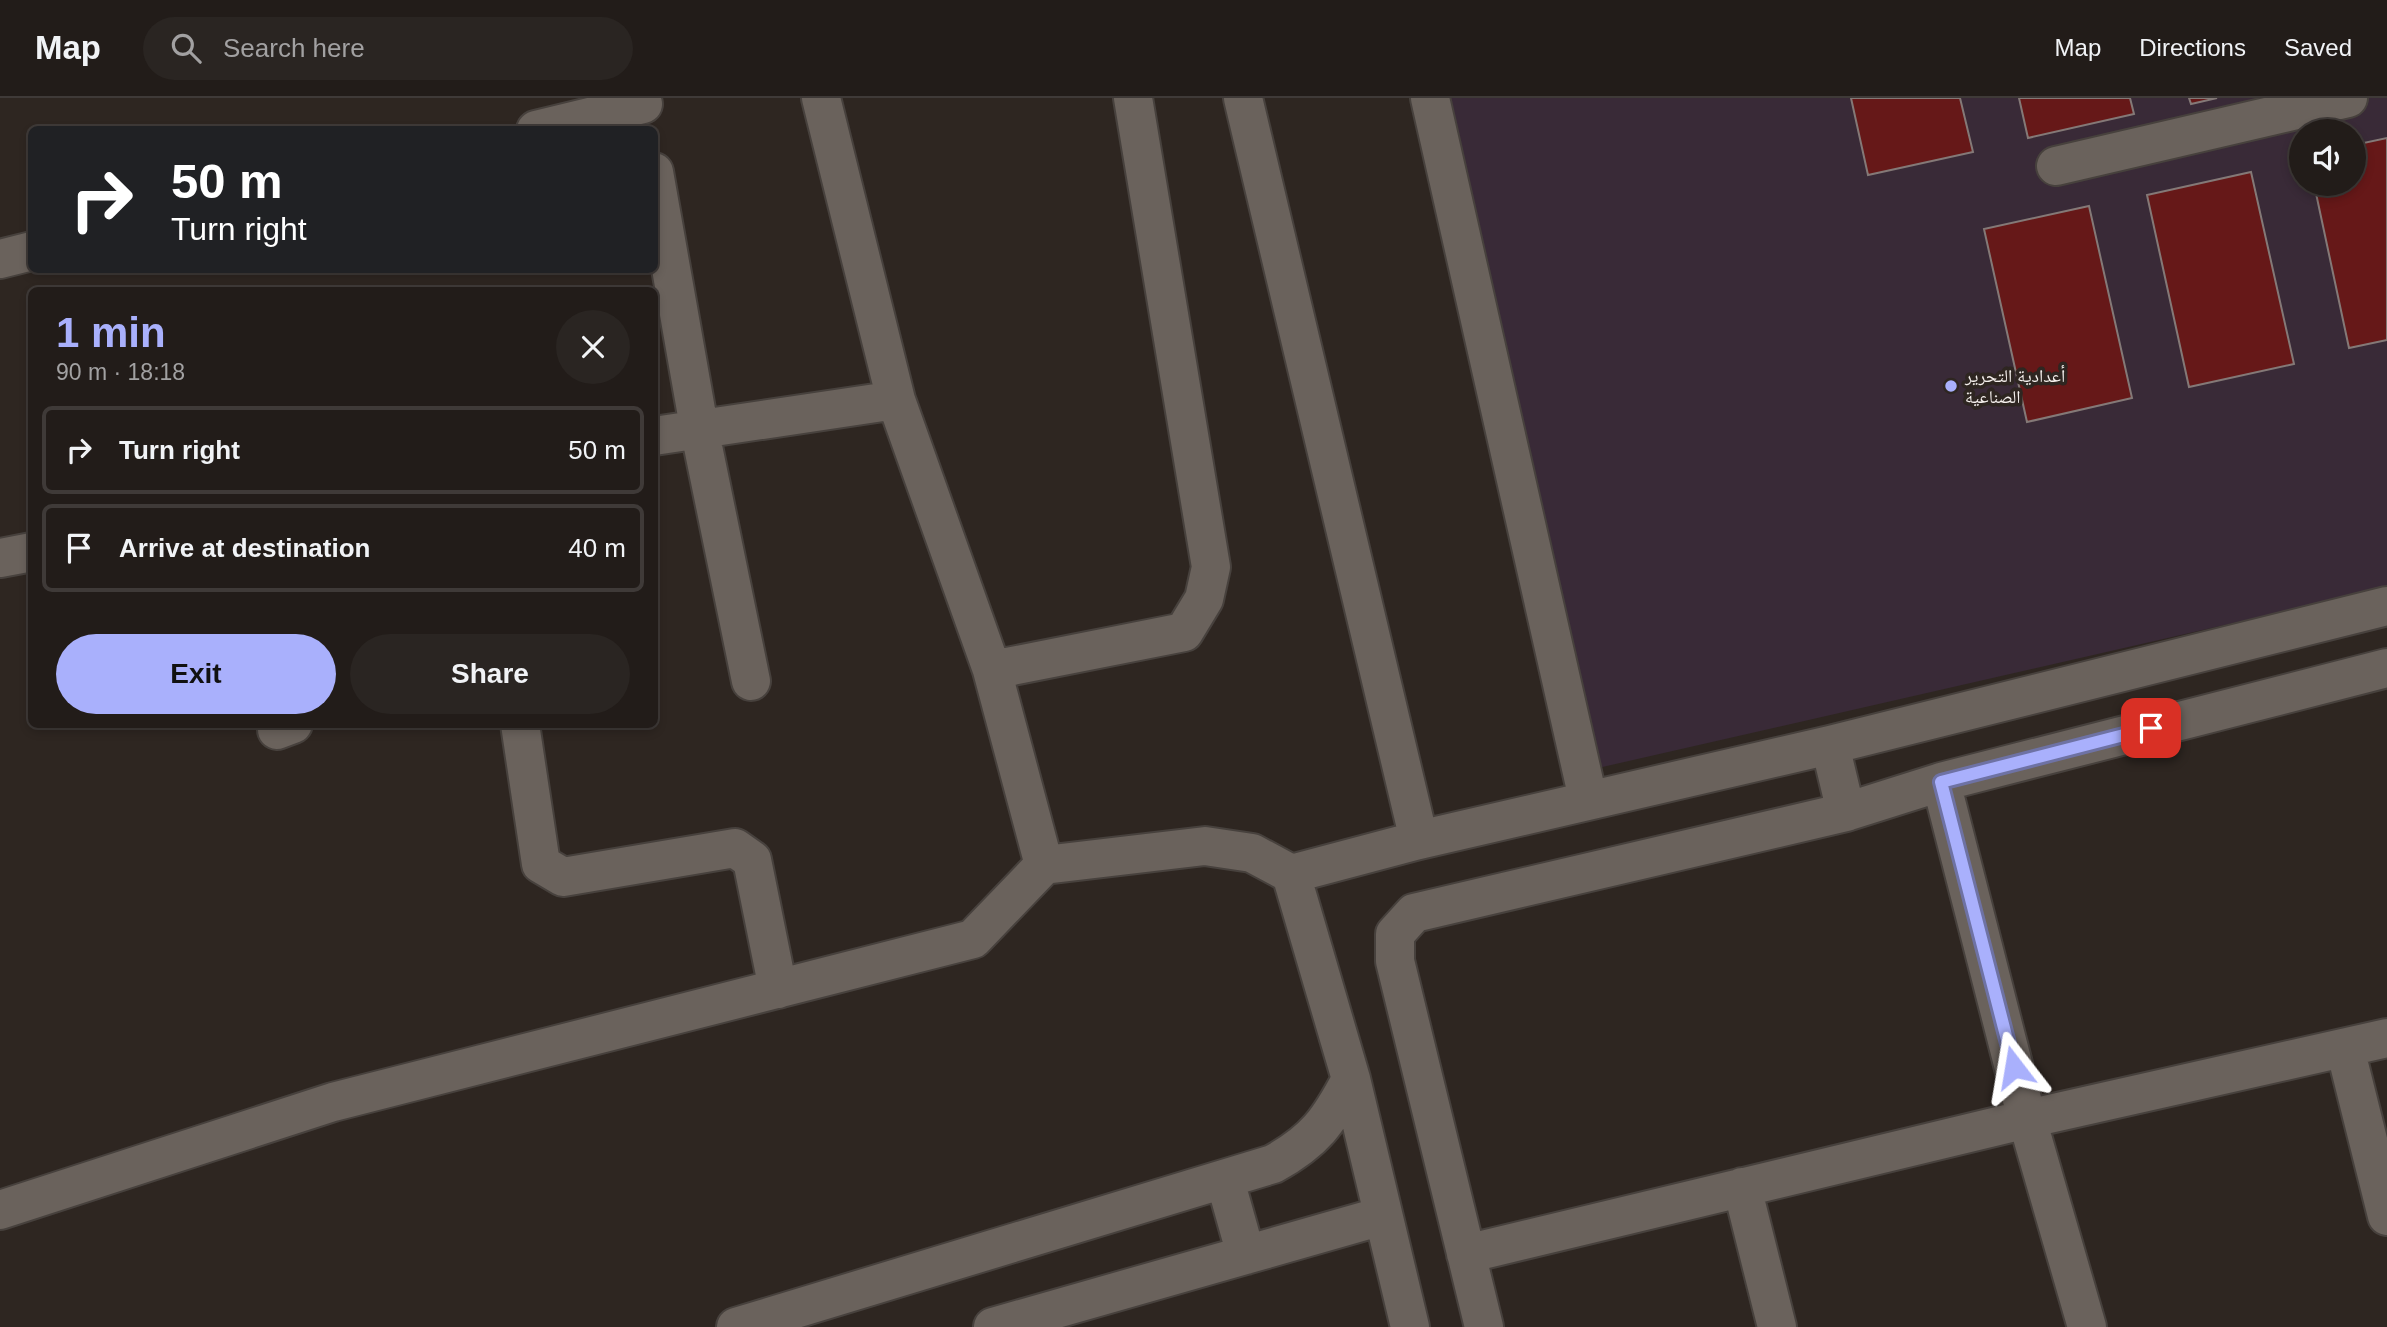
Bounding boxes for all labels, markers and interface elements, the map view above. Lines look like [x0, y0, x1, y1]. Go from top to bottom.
search box [143, 17, 633, 80]
text: Map [35, 29, 101, 66]
icon: search [167, 29, 205, 67]
text: Search here [223, 33, 365, 63]
text: Map [2055, 34, 2101, 61]
text: Directions [2139, 34, 2246, 61]
text: Saved [2284, 34, 2352, 61]
map controls [2289, 119, 2366, 196]
button: sound [2289, 119, 2366, 196]
icon: right [56, 154, 147, 245]
text: 50 m [171, 154, 283, 208]
text: Turn right [171, 211, 307, 247]
text: 1 min [56, 309, 166, 356]
button: close [556, 310, 630, 384]
text: 90 m · 18:18 [56, 359, 185, 385]
place label: أعدادية التحرير الصناعية [1964, 365, 2065, 407]
marker: أعدادية التحرير الصناعية [1943, 378, 1959, 394]
icon: right [60, 431, 98, 469]
text: Turn right [119, 435, 240, 465]
text: 50 m [568, 435, 626, 465]
icon: arrive [60, 529, 98, 567]
text: Arrive at destination [119, 533, 370, 563]
text: 40 m [568, 533, 626, 563]
button: Exit [56, 634, 336, 714]
button: Share [350, 634, 630, 714]
pin [2121, 698, 2181, 758]
icon: arrive [2132, 709, 2170, 747]
position arrow [1977, 1030, 2051, 1104]

